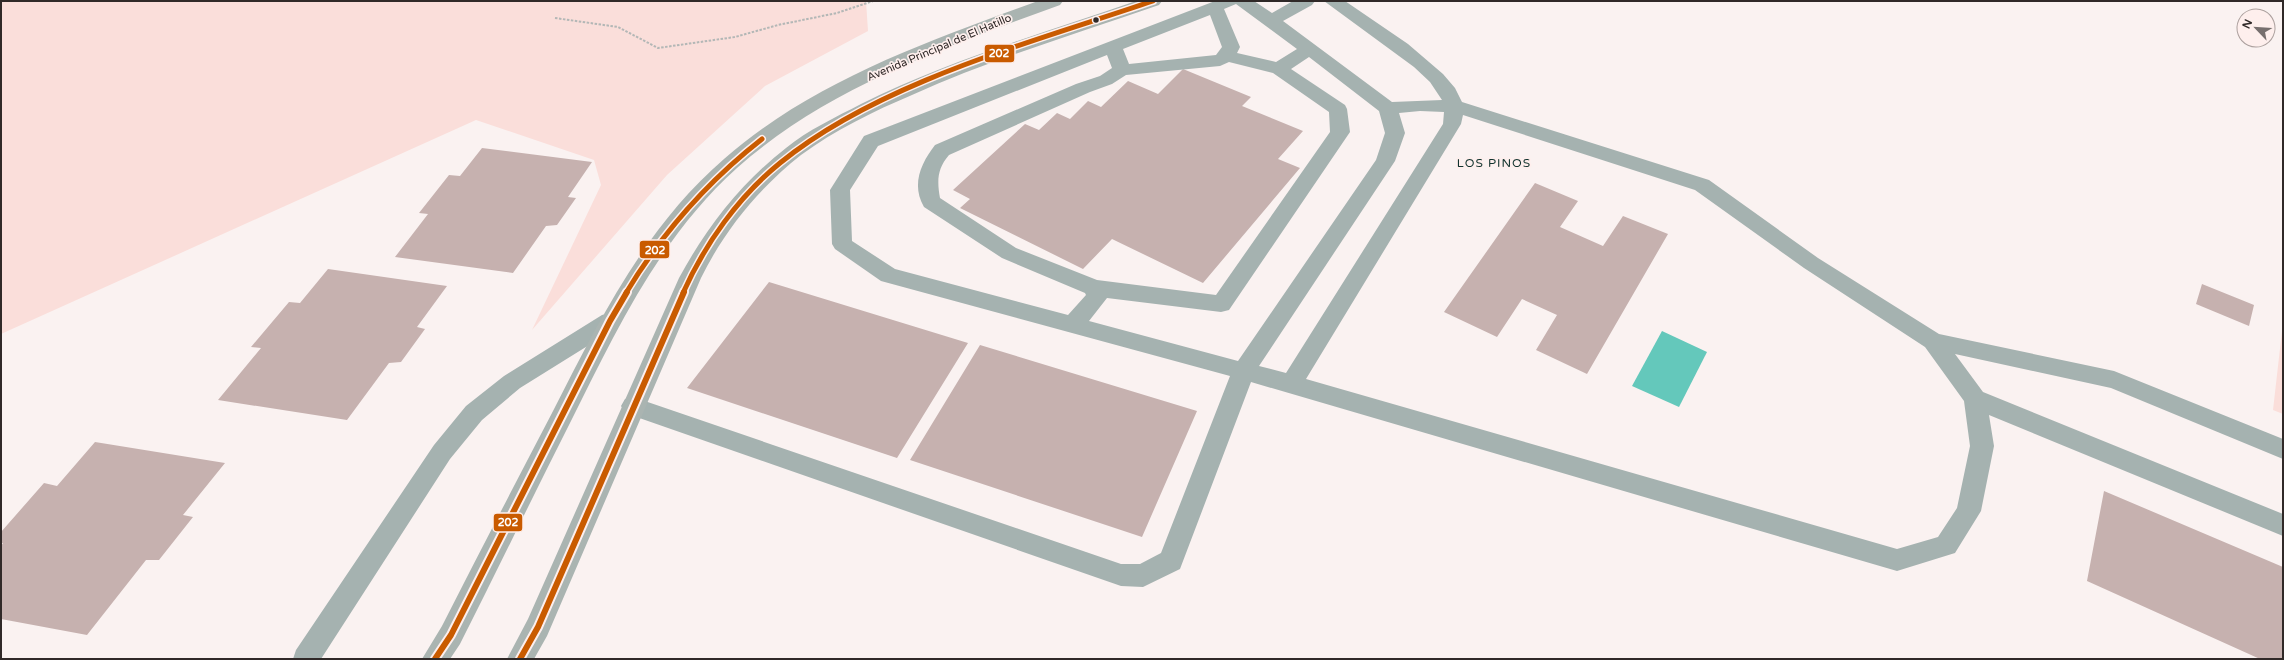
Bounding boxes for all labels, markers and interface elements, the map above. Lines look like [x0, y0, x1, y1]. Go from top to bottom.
north arrow [2236, 8, 2276, 48]
street label: Avenida Principal de El Hatillo [865, 11, 1014, 84]
unlabelled marker [1091, 15, 1101, 25]
text: N [2240, 17, 2255, 31]
line badge: 202 [984, 44, 1015, 63]
text: 202 [989, 47, 1009, 60]
district label: LOS PINOS [1457, 156, 1531, 170]
line badge: 202 [639, 240, 670, 259]
text: 202 [645, 244, 665, 257]
line badge: 202 [493, 513, 523, 532]
text: 202 [498, 516, 518, 529]

